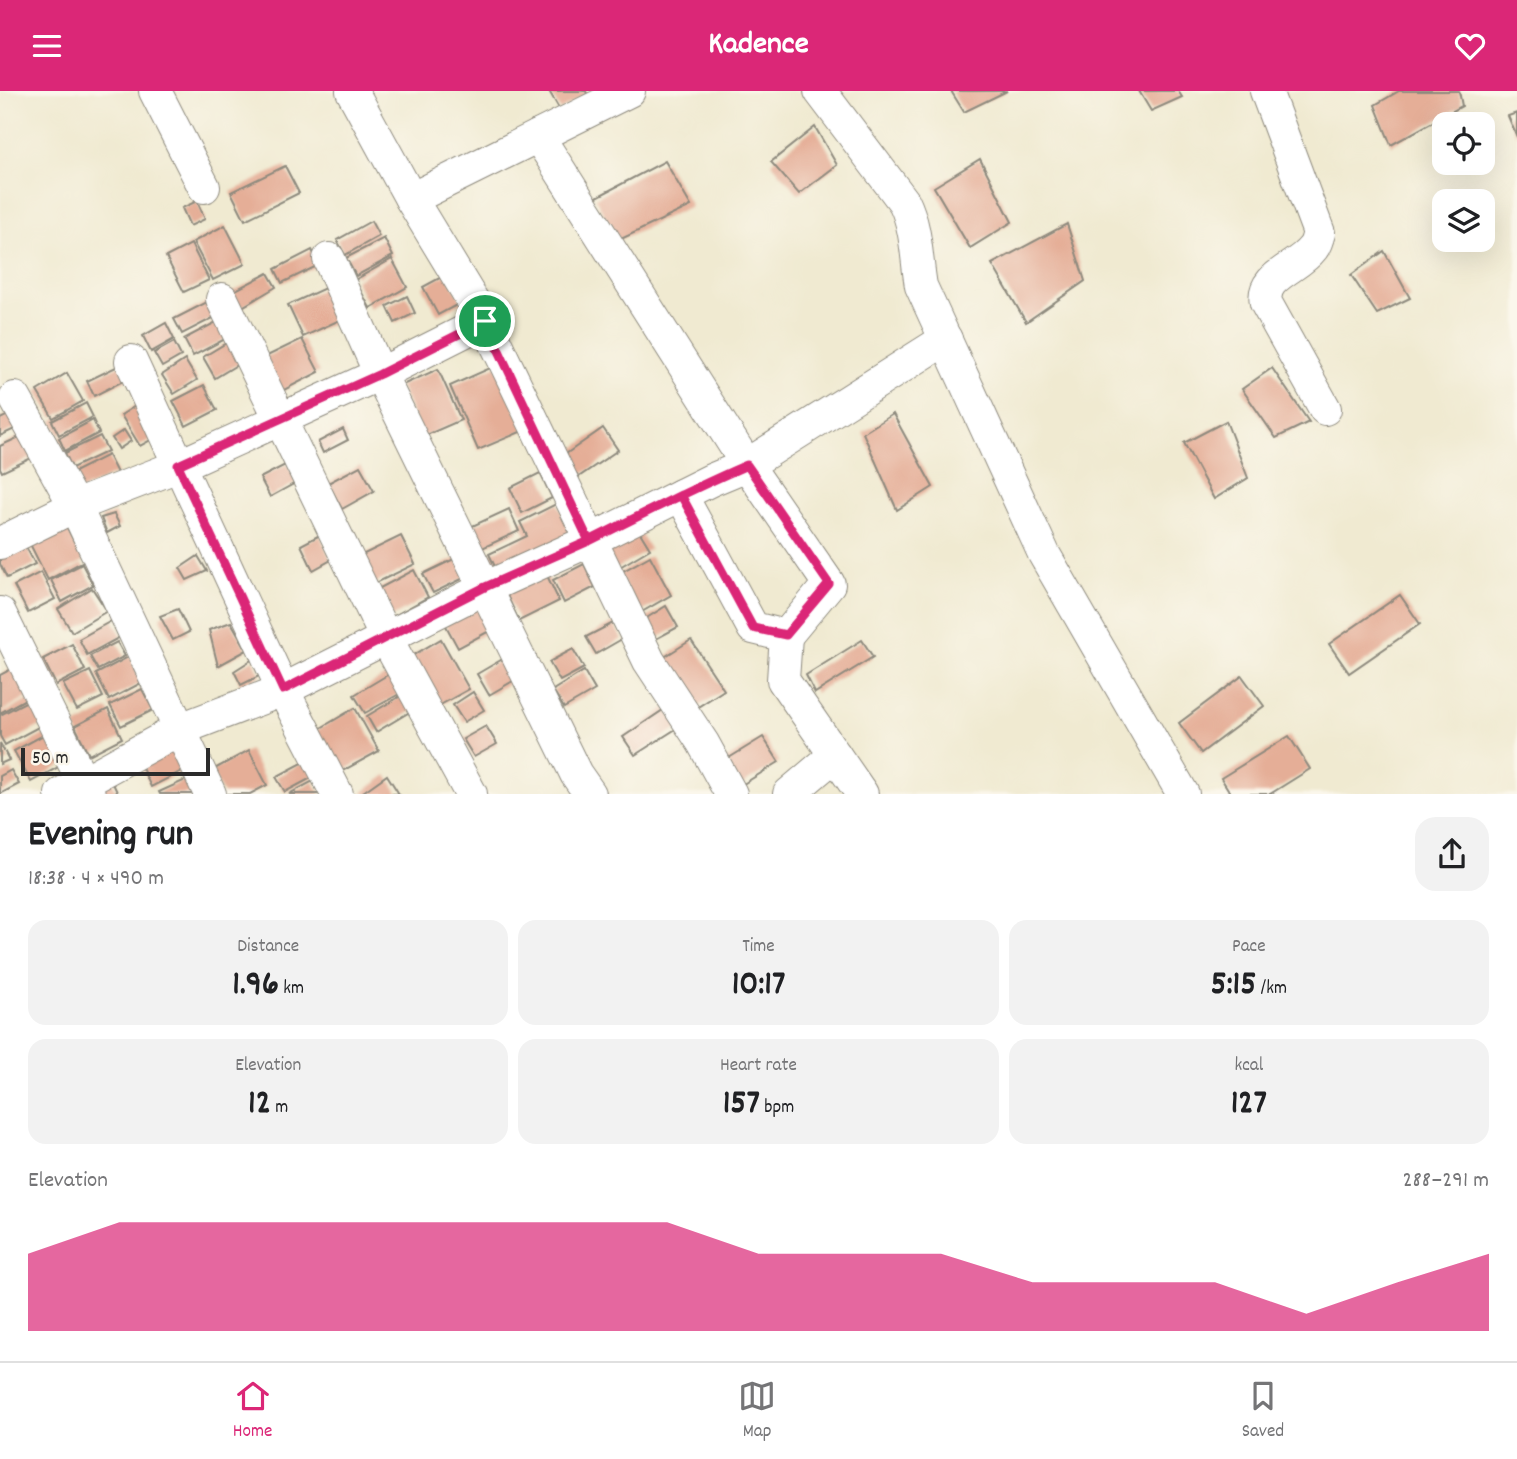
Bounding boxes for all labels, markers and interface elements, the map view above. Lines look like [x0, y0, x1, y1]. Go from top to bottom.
text: Kadence [708, 23, 809, 69]
icon: menu [28, 27, 66, 65]
icon: heart [1451, 27, 1489, 65]
map controls [1432, 112, 1495, 252]
button: locate [1432, 112, 1495, 175]
button: layers [1432, 189, 1495, 252]
pin [455, 291, 515, 351]
icon: arrive [466, 302, 504, 340]
scale bar [21, 745, 210, 777]
text: 50 m [32, 746, 69, 773]
text: Evening run [28, 809, 193, 864]
button: share [1415, 817, 1489, 891]
text: 18:38 · 4 × 490 m [28, 863, 164, 896]
text: Distance [237, 934, 299, 961]
text: Time [742, 934, 775, 961]
text: Pace [1232, 934, 1266, 961]
text: 1.96 [232, 961, 279, 1011]
text: 10:17 [732, 961, 785, 1011]
text: 5:15 [1211, 961, 1256, 1011]
text: km [279, 976, 304, 1003]
text: /km [1256, 976, 1287, 1003]
text: Elevation [235, 1053, 301, 1080]
text: Heart rate [720, 1053, 797, 1080]
text: kcal [1234, 1053, 1263, 1080]
text: 12 [248, 1080, 271, 1130]
text: 157 [723, 1080, 760, 1130]
text: 127 [1231, 1080, 1267, 1130]
text: m [271, 1095, 288, 1122]
text: bpm [760, 1095, 794, 1122]
text: Elevation [28, 1165, 108, 1198]
text: 288–291 m [1402, 1165, 1489, 1198]
tab: Home [233, 1377, 272, 1446]
tab: Map [738, 1377, 776, 1446]
tab: Saved [1242, 1377, 1284, 1446]

